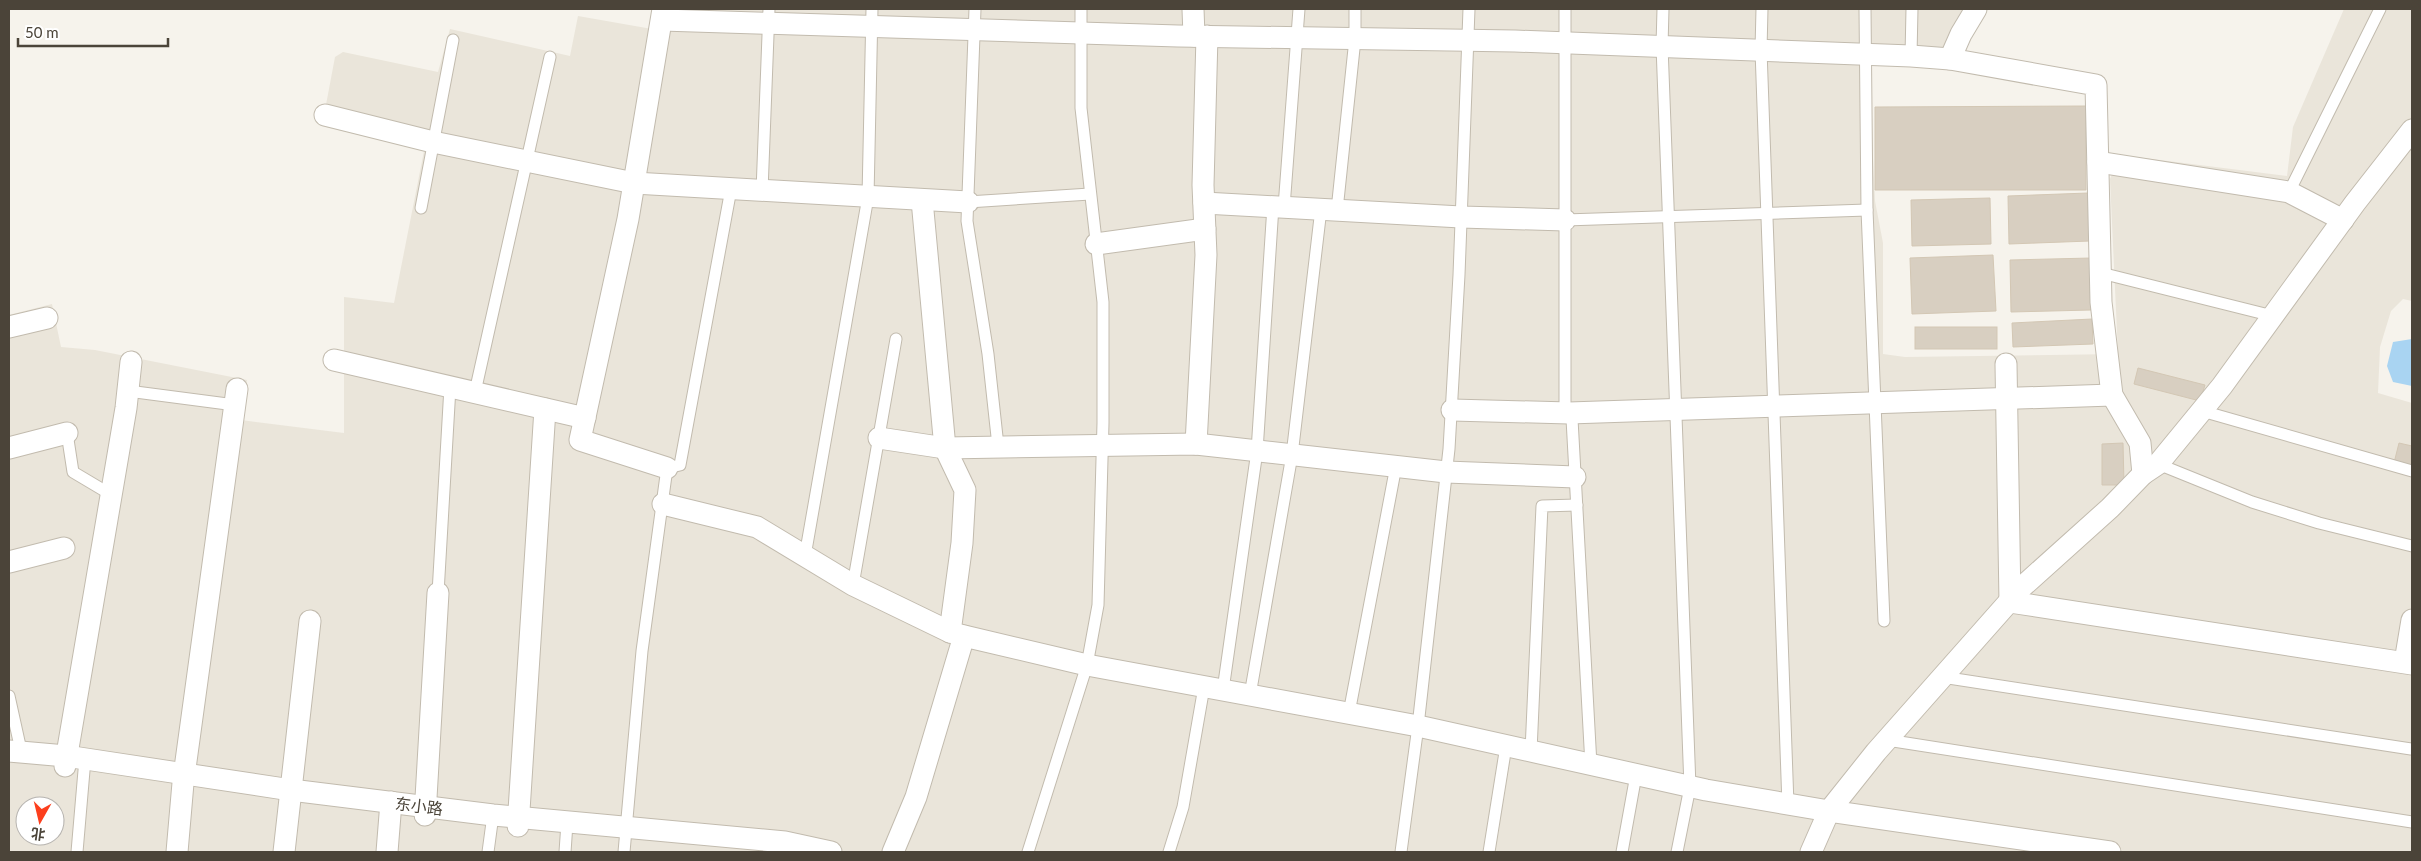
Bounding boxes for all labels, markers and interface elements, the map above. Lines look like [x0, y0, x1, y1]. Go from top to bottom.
scale bar [18, 15, 168, 47]
text: 50 m [25, 23, 59, 41]
street label: 东小路 [394, 793, 444, 818]
north arrow [15, 796, 65, 846]
text: 北 [30, 825, 46, 844]

